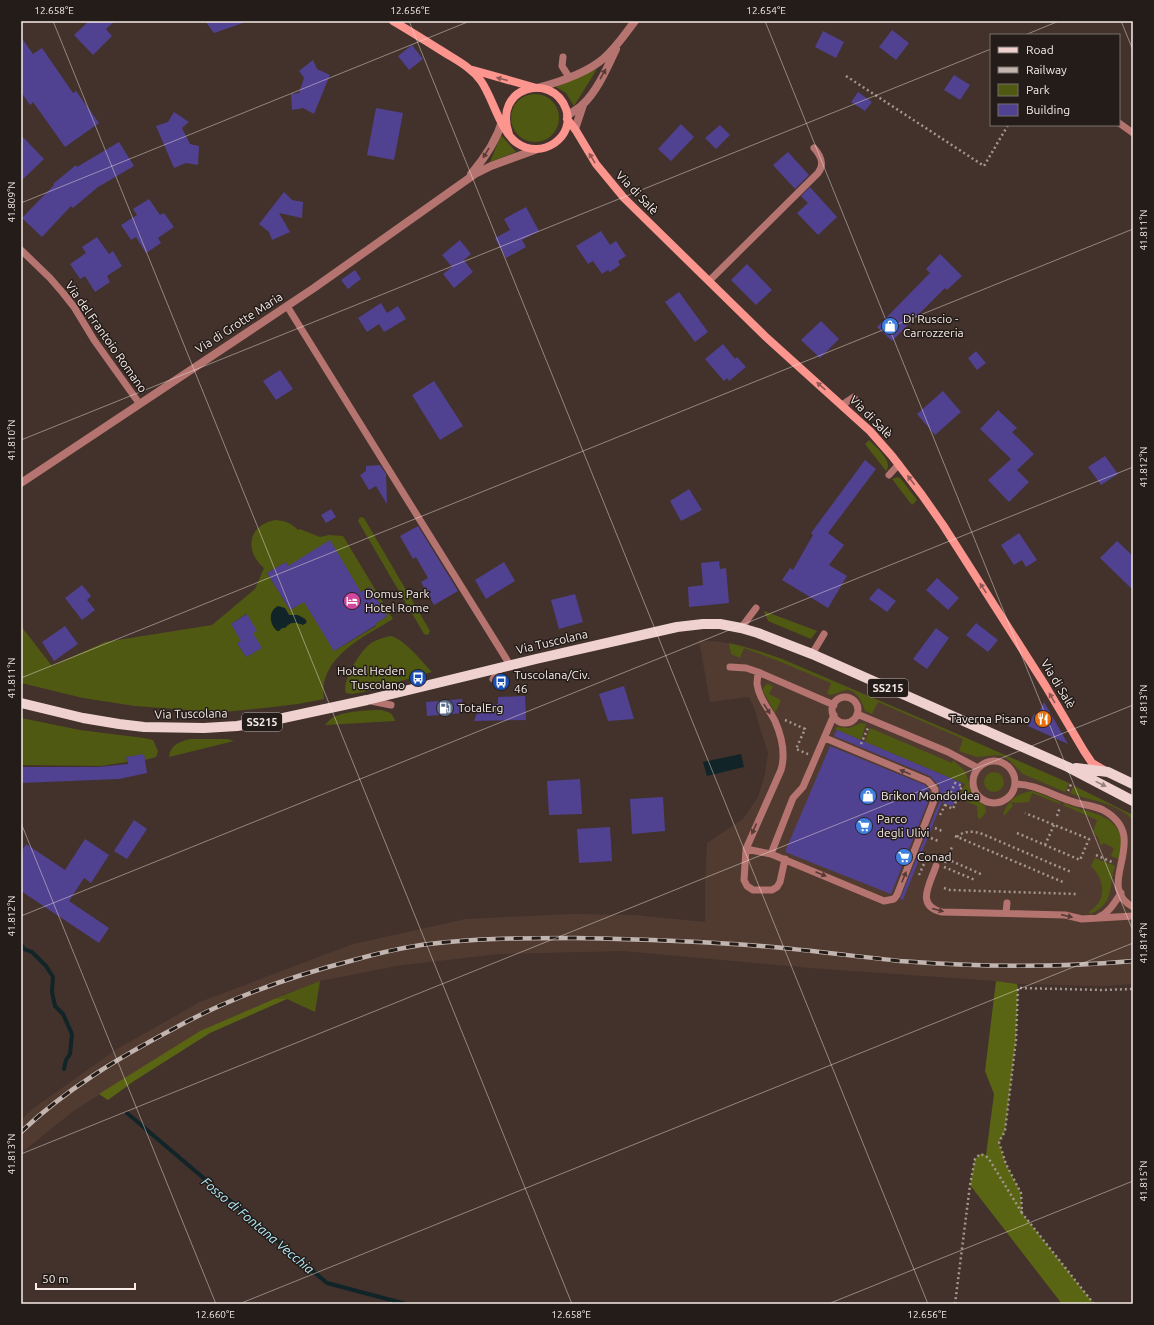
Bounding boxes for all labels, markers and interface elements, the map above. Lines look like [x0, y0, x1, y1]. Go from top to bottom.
text: 12.658°E [34, 5, 74, 16]
text: 12.656°E [390, 5, 430, 16]
text: 12.654°E [746, 5, 786, 16]
legend [990, 34, 1120, 126]
text: Road [1026, 43, 1054, 56]
text: Railway [1026, 63, 1067, 76]
one-way arrow [600, 68, 607, 80]
one-way arrow [496, 76, 508, 82]
text: Park [1026, 83, 1050, 96]
text: Building [1026, 103, 1070, 116]
one-way arrow [483, 147, 490, 159]
one-way arrow [589, 152, 596, 164]
street label: Via di Salè [614, 168, 661, 217]
text: 41.809°N [6, 181, 17, 223]
text: 41.811°N [1138, 209, 1149, 251]
street label: Via del Frantoio Romano [63, 279, 150, 395]
street label: Via di Grotte Maria [193, 290, 285, 356]
place label: Di Ruscio - Carrozzeria [903, 312, 964, 339]
shop icon: Di Ruscio - Carrozzeria [880, 316, 900, 336]
one-way arrow [816, 382, 826, 391]
street label: Via di Salè [847, 393, 895, 441]
text: 41.810°N [6, 419, 17, 461]
text: 41.812°N [1138, 446, 1149, 488]
one-way arrow [907, 474, 915, 485]
one-way arrow [979, 583, 987, 593]
place label: Domus Park Hotel Rome [365, 587, 430, 614]
hotel icon: Domus Park Hotel Rome [342, 591, 362, 611]
street label: Via Tuscolana [515, 627, 589, 656]
text: 41.811°N [6, 657, 17, 699]
street label: Via di Salè [1039, 657, 1078, 711]
place label: Hotel Heden Tuscolano [337, 664, 405, 691]
bus stop icon: Hotel Heden Tuscolano [408, 668, 428, 688]
place label: Tuscolana/Civ. 46 [514, 668, 590, 695]
bus stop icon: Tuscolana/Civ. 46 [491, 672, 511, 692]
road number: SS215 [868, 679, 908, 697]
text: 41.813°N [1138, 684, 1149, 726]
one-way arrow [1049, 692, 1056, 704]
fuel station icon: TotalErg [435, 698, 455, 718]
place label: TotalErg [458, 701, 503, 714]
one-way arrow [763, 704, 771, 714]
street label: Via Tuscolana [154, 706, 228, 721]
restaurant icon: Taverna Pisano [1033, 709, 1053, 729]
place label: Taverna Pisano [950, 712, 1030, 725]
road number: SS215 [242, 713, 282, 731]
one-way arrow [899, 768, 911, 774]
one-way arrow [1095, 780, 1107, 787]
shop icon: Brikon MondoIdea [858, 786, 878, 806]
place label: Brikon MondoIdea [881, 789, 980, 802]
place label: Parco degli Ulivi [877, 812, 929, 839]
supermarket icon: Parco degli Ulivi [854, 816, 874, 836]
one-way arrow [751, 823, 757, 835]
supermarket icon: Conad [894, 847, 914, 867]
place label: Conad [917, 850, 951, 863]
one-way arrow [815, 872, 827, 878]
one-way arrow [901, 872, 907, 883]
text: 41.812°N [6, 895, 17, 937]
one-way arrow [932, 907, 944, 913]
one-way arrow [1061, 914, 1073, 920]
text: 41.814°N [1138, 922, 1149, 964]
text: 41.813°N [6, 1133, 17, 1175]
text: 41.815°N [1138, 1160, 1149, 1202]
water label: Fosso di Fontana Vecchia [199, 1174, 317, 1276]
scale bar [36, 1265, 135, 1291]
text: 50 m [42, 1272, 69, 1285]
text: 12.660°E [195, 1309, 235, 1320]
text: 12.658°E [551, 1309, 591, 1320]
text: 12.656°E [907, 1309, 947, 1320]

